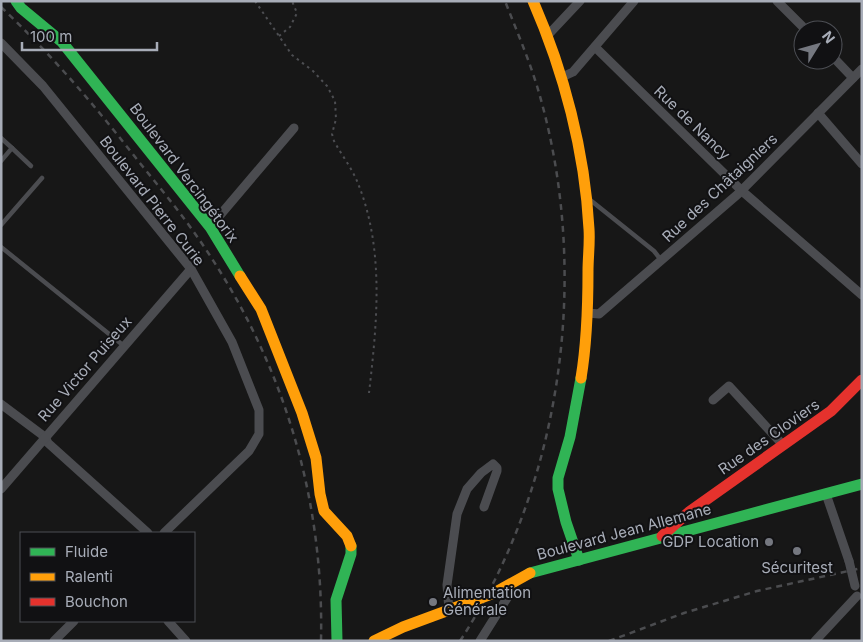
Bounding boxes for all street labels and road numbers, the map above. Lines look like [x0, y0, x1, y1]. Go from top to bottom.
street label: Rue de Nancy [650, 81, 735, 164]
street label: Boulevard Vercingétorix [126, 99, 243, 246]
street label: Rue des Châtaigniers [658, 129, 781, 246]
street label: Boulevard Pierre Curie [96, 132, 209, 269]
street label: Rue Victor Puiseux [34, 312, 136, 425]
street label: Rue des Cloviers [714, 395, 823, 479]
street label: Boulevard Jean Allemane [535, 499, 713, 564]

